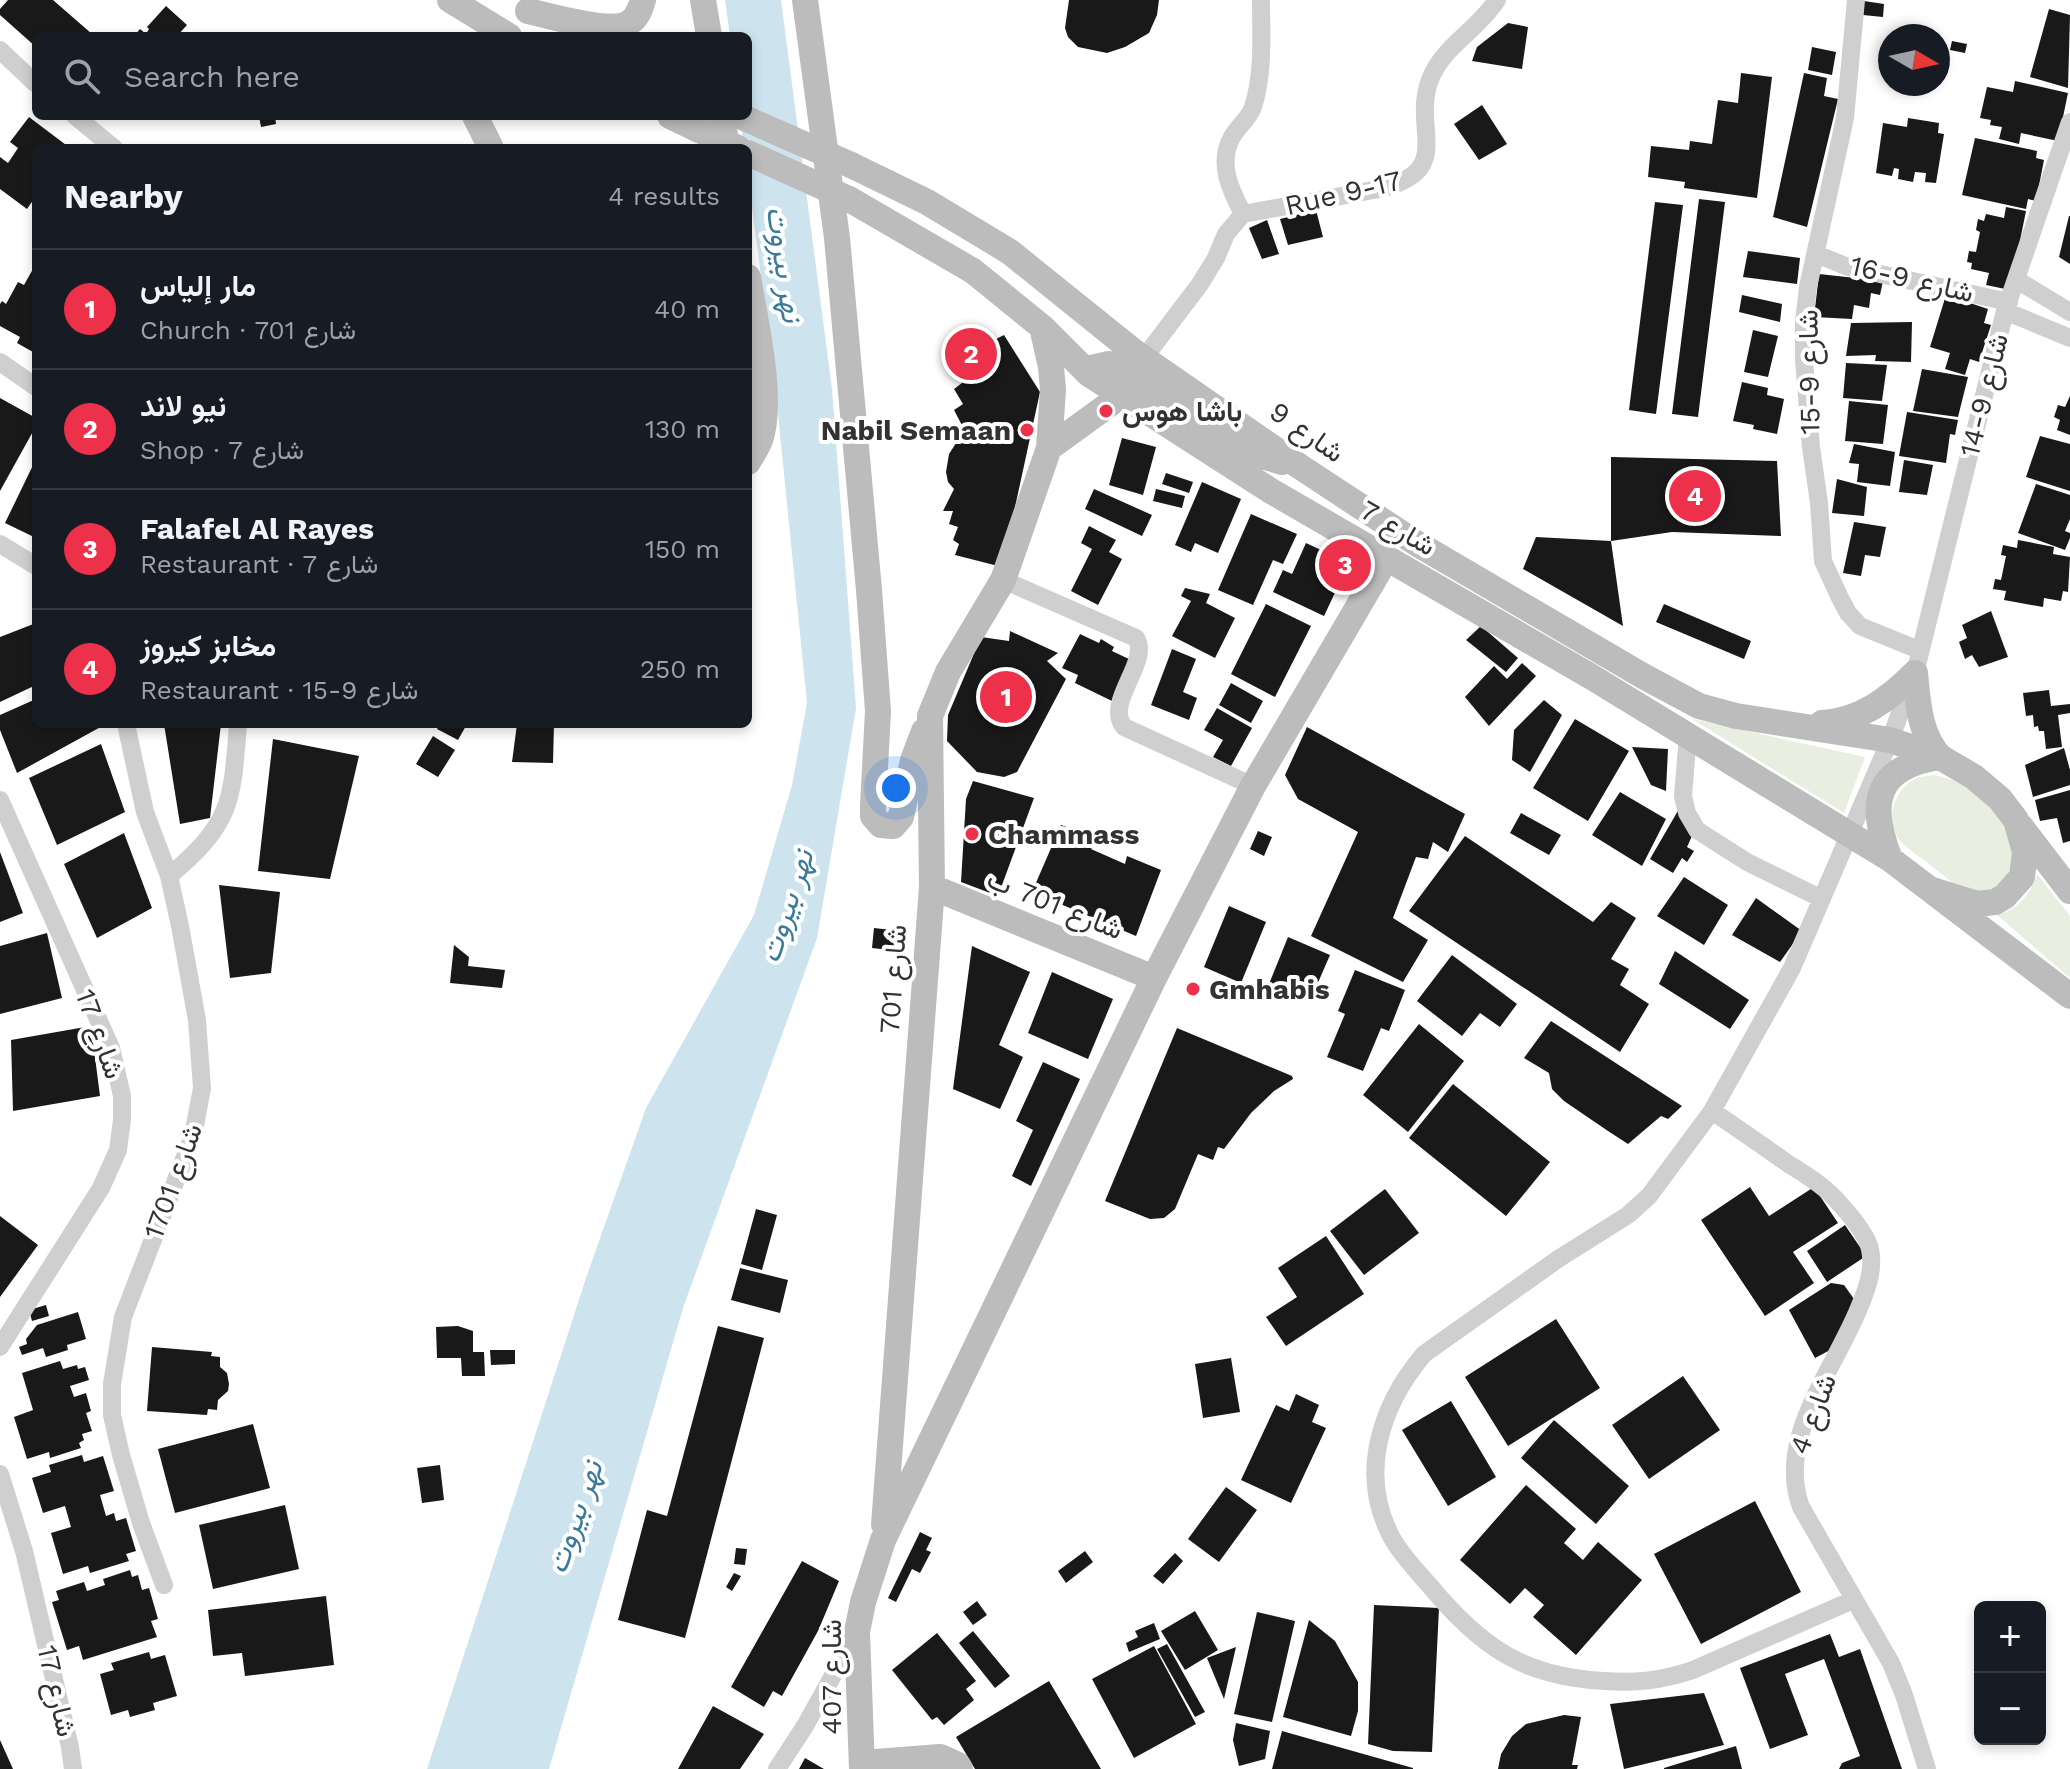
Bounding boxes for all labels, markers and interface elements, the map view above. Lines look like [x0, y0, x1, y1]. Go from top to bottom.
north arrow [1878, 24, 1950, 96]
search box [32, 32, 752, 120]
icon: search [60, 54, 104, 98]
text: Search here [124, 59, 300, 94]
street label: Rue 9-17 [1282, 164, 1404, 222]
text: Nearby [64, 176, 183, 216]
text: 4 results [608, 181, 720, 211]
water label: نهر بيروت [759, 204, 811, 326]
street label: شارع 9-16 [1847, 249, 1977, 311]
text: مار إلياس [140, 268, 256, 303]
text: 1 [84, 294, 96, 324]
text: 40 m [654, 294, 720, 324]
street label: شارع 9-15 [1791, 309, 1829, 435]
text: Church · شارع 701 [140, 315, 356, 345]
pin: 2 [945, 324, 997, 384]
street label: شارع 9-14 [1953, 330, 2017, 460]
text: نيو لاند [140, 388, 226, 423]
place label: باشا هوس [1122, 395, 1242, 429]
street label: شارع 9 [1262, 395, 1351, 471]
marker: باشا هوس [1097, 402, 1115, 420]
text: 2 [82, 414, 98, 444]
text: 130 m [645, 414, 720, 444]
place label: Nabil Semaan [821, 414, 1011, 447]
marker: Nabil Semaan [1018, 421, 1036, 439]
text: Shop · شارع 7 [140, 435, 304, 465]
pin: 4 [1669, 466, 1721, 526]
street label: شارع 7 [1353, 493, 1442, 564]
text: Falafel Al Rayes [140, 511, 374, 546]
text: 3 [82, 534, 98, 564]
text: 150 m [645, 534, 720, 564]
pin: 3 [1319, 535, 1371, 595]
text: Restaurant · شارع 7 [140, 549, 378, 579]
text: مخابز كيروز [140, 628, 276, 663]
text: 4 [82, 654, 98, 684]
text: 250 m [640, 654, 720, 684]
pin: 1 [980, 667, 1032, 727]
text: Restaurant · شارع 9-15 [140, 675, 418, 705]
your location [876, 768, 916, 808]
place label: Chammass [988, 818, 1139, 851]
marker: Chammass [963, 825, 981, 843]
water label: نهر بيروت [751, 844, 822, 967]
street label: شارع 701 ب [982, 862, 1128, 948]
street label: شارع 701 [873, 923, 915, 1035]
place label: Gmhabis [1209, 973, 1330, 1006]
marker: Gmhabis [1184, 980, 1202, 998]
street label: شارع 17 [67, 985, 131, 1084]
street label: شارع 1701 [137, 1119, 211, 1244]
street label: شارع 4 [1783, 1369, 1845, 1459]
water label: نهر بيروت [538, 1455, 611, 1578]
map controls [1974, 1601, 2046, 1745]
button: + [1974, 1601, 2046, 1673]
street label: شارع 407 [815, 1619, 850, 1735]
street label: شارع 17 [29, 1642, 83, 1740]
button: − [1974, 1673, 2046, 1745]

